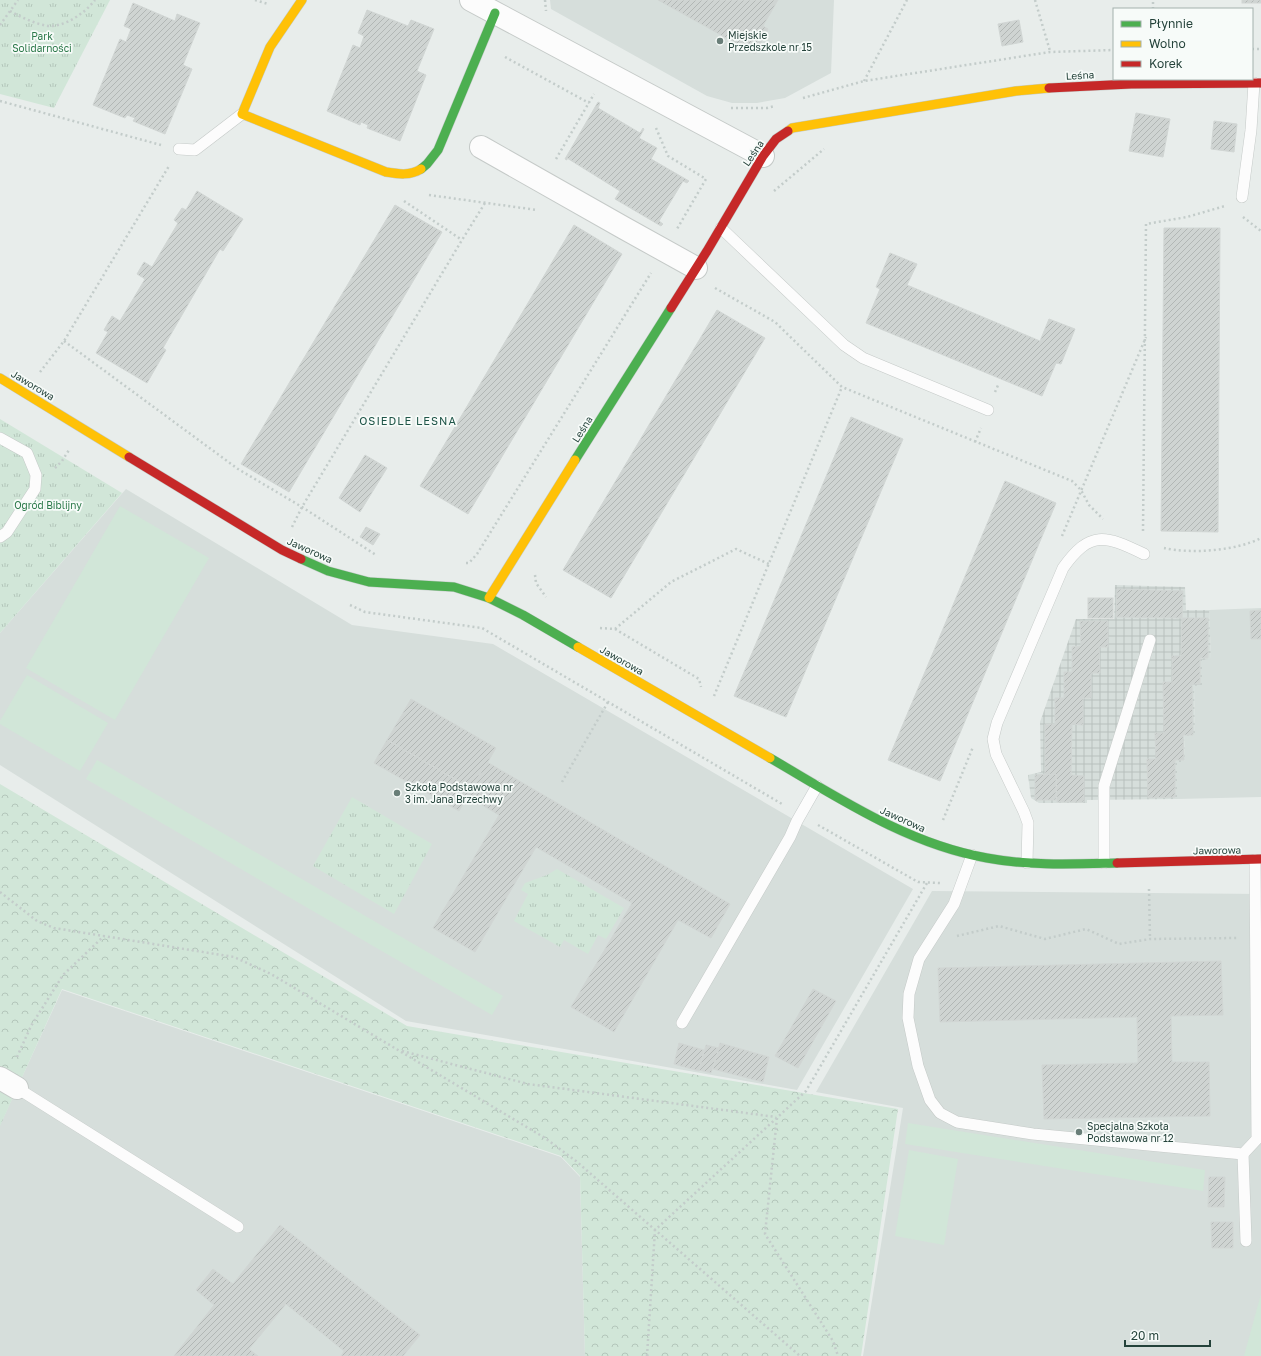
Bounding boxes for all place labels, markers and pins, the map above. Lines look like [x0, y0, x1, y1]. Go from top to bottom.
place label: Miejskie Przedszkole nr 15 [728, 29, 812, 53]
marker: Miejskie Przedszkole nr 15 [715, 36, 725, 46]
place label: Szkoła Podstawowa nr 3 im. Jana Brzechwy [405, 781, 513, 805]
marker: Szkoła Podstawowa nr 3 im. Jana Brzechwy [392, 788, 402, 798]
place label: Specjalna Szkoła Podstawowa nr 12 [1087, 1120, 1174, 1144]
marker: Specjalna Szkoła Podstawowa nr 12 [1074, 1127, 1084, 1137]

